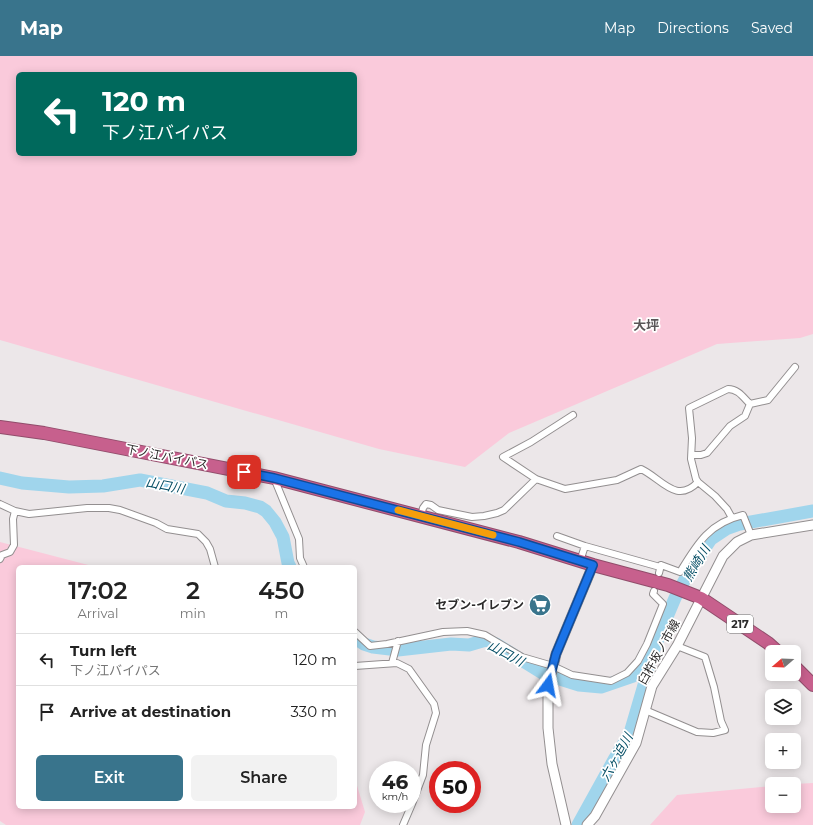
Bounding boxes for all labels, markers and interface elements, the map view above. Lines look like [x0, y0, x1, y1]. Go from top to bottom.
text: Map [20, 17, 63, 40]
text: Map [604, 19, 635, 37]
text: Directions [657, 19, 729, 37]
text: Saved [751, 19, 793, 37]
text: 120 m [102, 84, 186, 118]
icon: left [36, 88, 88, 140]
text: 下ノ江バイパス [102, 122, 228, 144]
district label: 大坪 [633, 317, 659, 333]
street label: 下ノ江バイパス [125, 441, 210, 472]
pin [227, 455, 261, 489]
icon: arrive [233, 461, 255, 483]
water label: 山口川 [144, 473, 188, 497]
water label: 熊崎川 [679, 540, 714, 584]
text: 17:02 [68, 576, 128, 605]
text: 2 [186, 576, 200, 605]
text: 450 [258, 576, 305, 605]
supermarket icon: セブン-イレブン [527, 592, 553, 618]
place label: セブン-イレブン [435, 597, 524, 612]
text: Arrival [77, 605, 118, 621]
text: min [180, 605, 206, 621]
text: m [275, 605, 288, 621]
road number: 217 [727, 615, 753, 633]
street label: 臼杵坂ノ市線 [635, 617, 683, 687]
water label: 山口川 [485, 637, 529, 670]
text: Turn left [70, 641, 137, 660]
north arrow [765, 645, 801, 681]
map controls [765, 645, 801, 813]
icon: left [36, 649, 58, 671]
text: 120 m [293, 650, 337, 669]
text: 下ノ江バイパス [70, 662, 161, 678]
position arrow [527, 664, 569, 706]
button: layers [765, 689, 801, 725]
icon: arrive [36, 701, 58, 723]
text: Arrive at destination [70, 702, 231, 721]
text: 330 m [290, 702, 337, 721]
water label: 六ヶ迫川 [596, 729, 637, 784]
button: + [765, 733, 801, 769]
button: Exit [36, 755, 183, 801]
button: Share [191, 755, 337, 801]
speed limit sign: 50 [429, 761, 481, 813]
text: 46 [382, 770, 408, 794]
button: − [765, 777, 801, 813]
text: km/h [382, 790, 408, 803]

